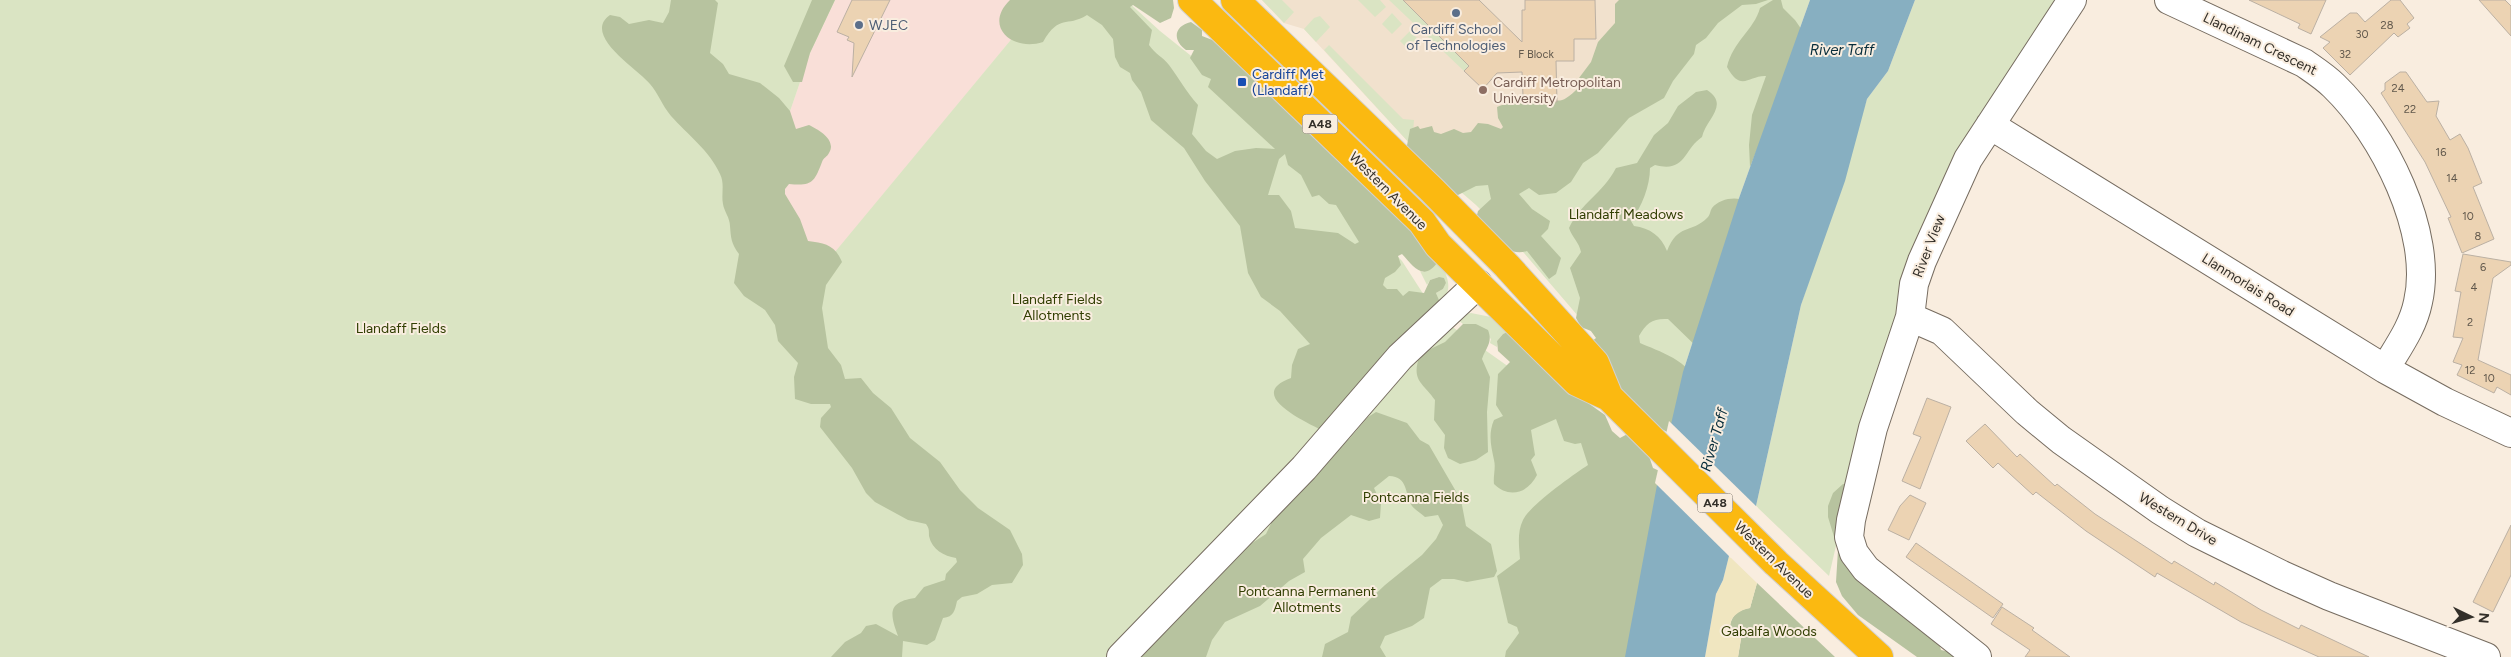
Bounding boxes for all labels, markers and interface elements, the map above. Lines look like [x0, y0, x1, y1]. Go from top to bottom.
marker: Cardiff School of Technologies [1450, 7, 1462, 19]
street label: Llandinam Crescent [2200, 9, 2320, 79]
place label: WJEC [869, 17, 908, 34]
marker: WJEC [853, 19, 865, 31]
house number: 28 [2381, 19, 2394, 32]
place label: Cardiff School of Technologies [1406, 21, 1506, 54]
house number: 30 [2355, 28, 2369, 41]
water label: River Taff [1810, 41, 1876, 59]
house number: F Block [1518, 48, 1554, 61]
house number: 32 [2339, 48, 2351, 61]
place label: Cardiff Met (Llandaff) [1252, 66, 1324, 99]
place label: Cardiff Metropolitan University [1493, 74, 1621, 107]
marker: Cardiff Met (Llandaff) [1236, 76, 1248, 88]
house number: 24 [2392, 82, 2405, 95]
marker: Cardiff Metropolitan University [1477, 84, 1489, 96]
house number: 22 [2404, 103, 2416, 116]
road number: A48 [1302, 115, 1338, 134]
house number: 16 [2436, 146, 2446, 159]
street label: Western Avenue [1345, 148, 1431, 234]
house number: 14 [2446, 172, 2458, 185]
park label: Llandaff Meadows [1569, 206, 1683, 223]
house number: 10 [2462, 210, 2474, 223]
street label: River View [1909, 212, 1949, 280]
house number: 8 [2475, 230, 2482, 243]
street label: Llanmorlais Road [2199, 250, 2297, 320]
house number: 6 [2480, 261, 2486, 274]
house number: 4 [2471, 281, 2478, 294]
park label: Llandaff Fields Allotments [1012, 291, 1102, 324]
house number: 2 [2467, 316, 2473, 329]
park label: Llandaff Fields [356, 320, 446, 337]
house number: 12 [2465, 364, 2475, 377]
house number: 10 [2483, 372, 2495, 385]
water label: River Taff [1696, 405, 1732, 474]
park label: Pontcanna Fields [1363, 489, 1469, 506]
street label: Western Drive [2136, 489, 2221, 549]
road number: A48 [1698, 493, 1732, 512]
street label: Western Avenue [1731, 518, 1817, 602]
park label: Pontcanna Permanent Allotments [1238, 583, 1376, 616]
north arrow [2446, 592, 2496, 642]
text: N [2475, 612, 2492, 624]
park label: Gabalfa Woods [1721, 623, 1817, 640]

